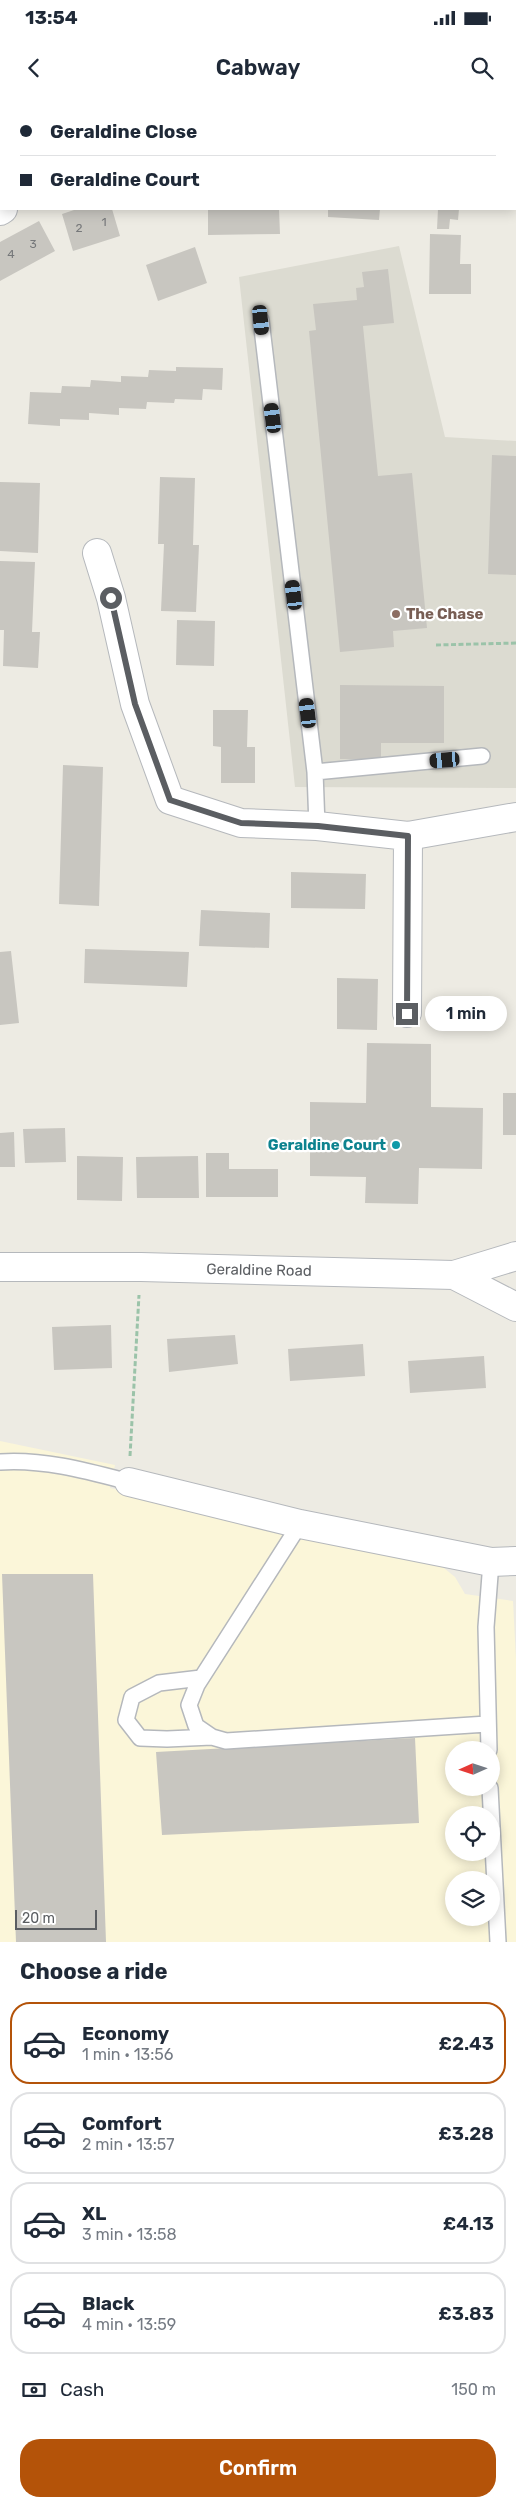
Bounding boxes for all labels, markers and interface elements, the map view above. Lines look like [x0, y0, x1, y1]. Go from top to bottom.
text: 13:54 [25, 6, 78, 29]
icon: back [20, 54, 48, 82]
text: Cabway [216, 54, 300, 81]
icon: search [468, 54, 496, 82]
text: Geraldine Close [50, 120, 197, 143]
text: Geraldine Court [50, 168, 200, 191]
house number: 1 [101, 215, 107, 229]
house number: 2 [75, 221, 83, 235]
house number: 3 [29, 237, 37, 251]
house number: 4 [7, 247, 15, 261]
car [251, 304, 270, 336]
car [263, 402, 282, 434]
car [284, 579, 303, 611]
route start [100, 587, 122, 609]
place label: The Chase [406, 605, 483, 623]
marker: The Chase [390, 608, 402, 620]
car [298, 697, 317, 729]
car [429, 751, 460, 769]
callout: 1 min [424, 996, 507, 1032]
route end [396, 1003, 418, 1025]
text: 1 min [446, 1004, 486, 1023]
place label: Geraldine Court [268, 1136, 386, 1154]
marker: Geraldine Court [390, 1139, 402, 1151]
street label: Geraldine Road [206, 1260, 312, 1280]
north arrow [445, 1741, 500, 1796]
map controls [445, 1741, 500, 1926]
button: locate [445, 1806, 500, 1861]
button: layers [445, 1871, 500, 1926]
scale bar [15, 1907, 98, 1930]
text: 20 m [22, 1910, 55, 1927]
text: Choose a ride [20, 1958, 167, 1985]
icon: car [22, 2021, 67, 2066]
text: Economy [82, 2022, 169, 2045]
text: £2.43 [439, 2032, 494, 2055]
text: 1 min · 13:56 [82, 2045, 173, 2064]
icon: car [22, 2111, 67, 2156]
text: Comfort [82, 2112, 162, 2135]
text: £3.28 [438, 2122, 494, 2145]
text: 2 min · 13:57 [82, 2135, 175, 2154]
icon: car [22, 2201, 67, 2246]
text: XL [82, 2202, 106, 2225]
text: £4.13 [443, 2212, 494, 2235]
text: 3 min · 13:58 [82, 2225, 177, 2244]
icon: car [22, 2291, 67, 2336]
text: Black [82, 2292, 134, 2315]
text: £3.83 [438, 2302, 494, 2325]
text: 4 min · 13:59 [82, 2315, 176, 2334]
icon: cash [20, 2376, 48, 2404]
text: Cash [60, 2378, 104, 2401]
text: 150 m [451, 2380, 496, 2399]
button: Confirm [20, 2439, 496, 2497]

